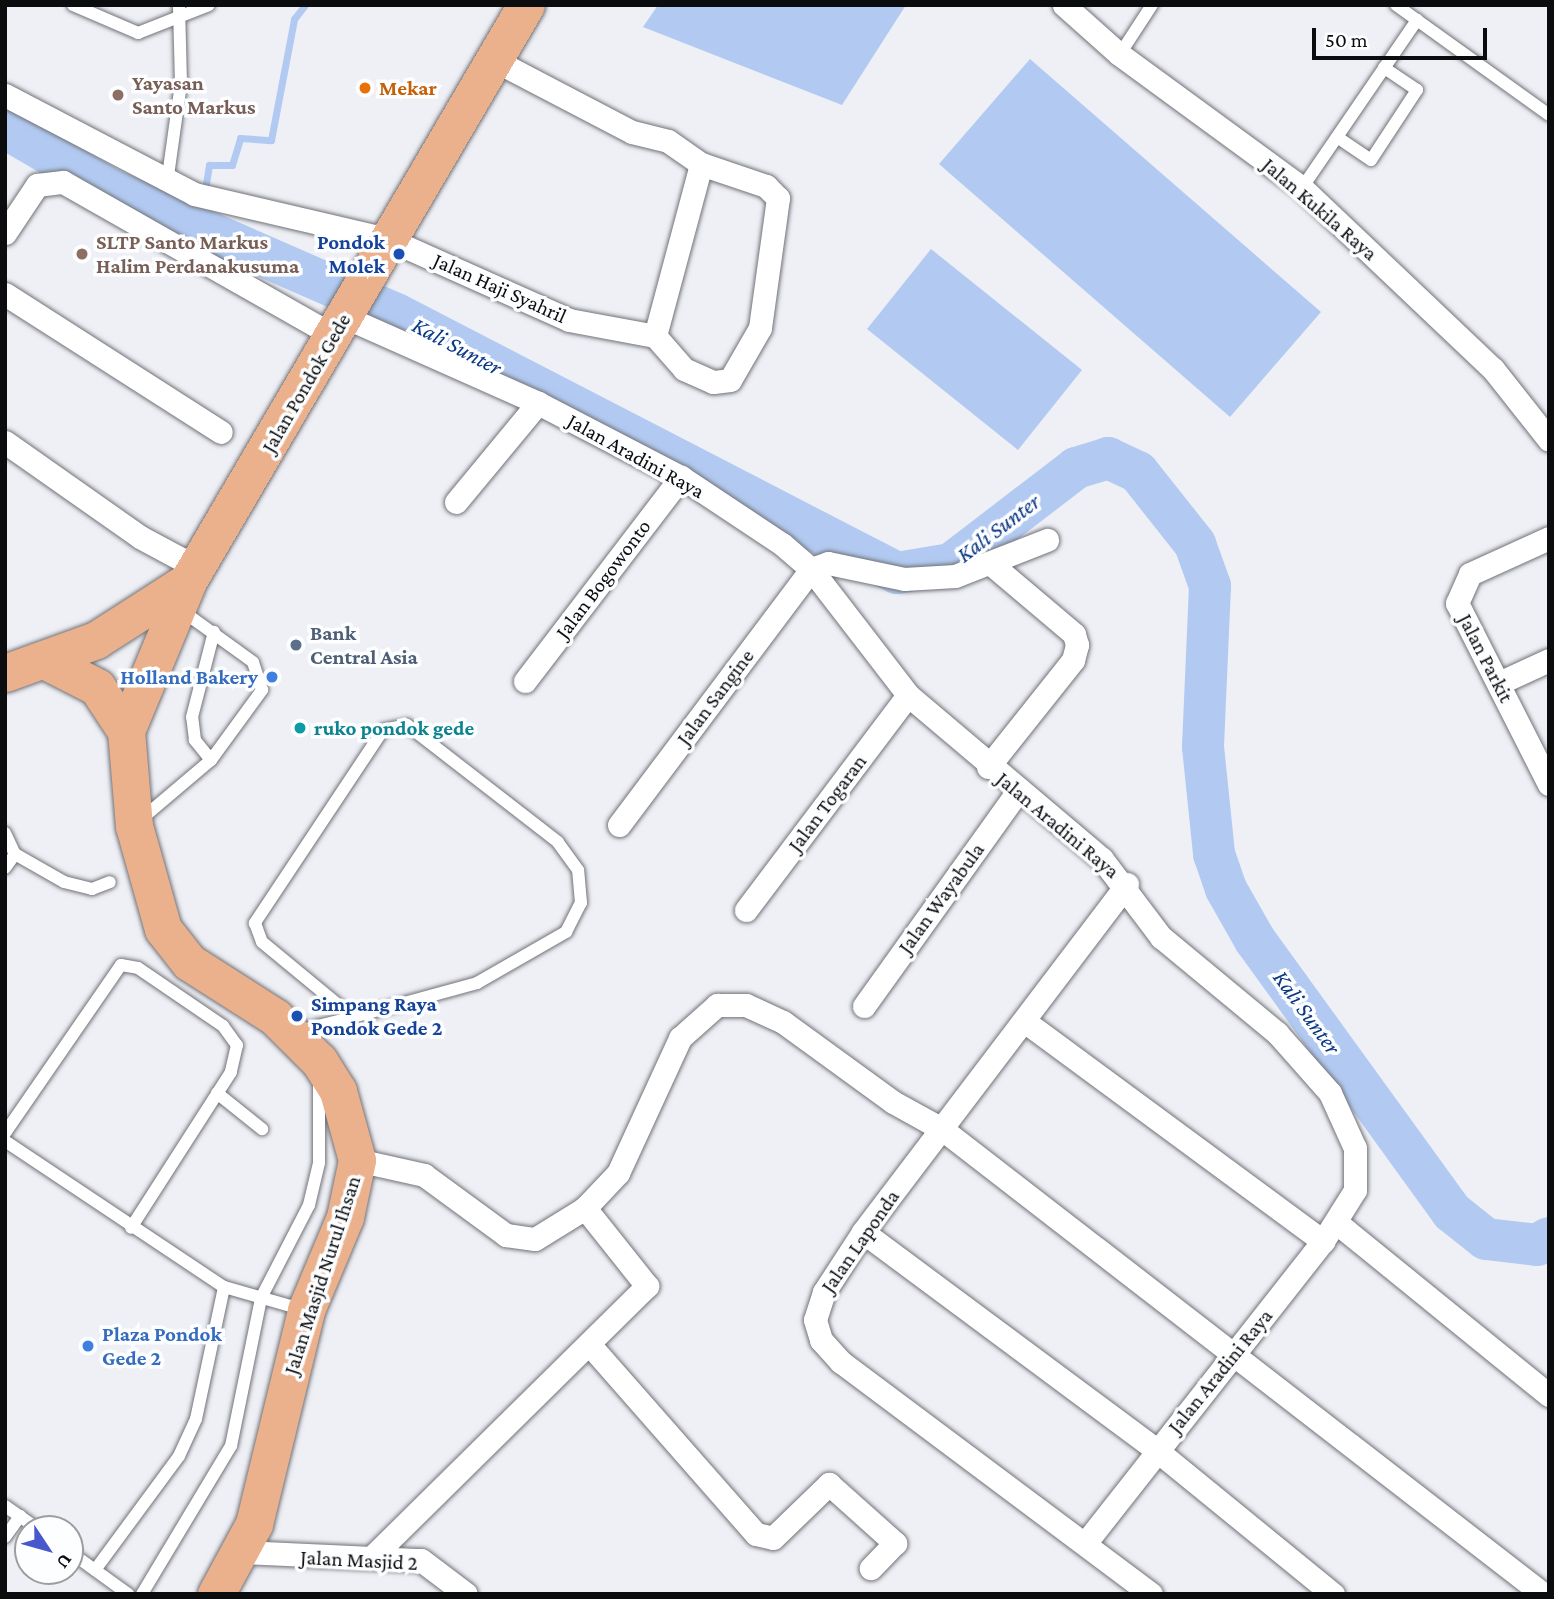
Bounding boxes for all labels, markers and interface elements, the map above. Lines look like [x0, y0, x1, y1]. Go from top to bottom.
scale bar [1316, 14, 1491, 58]
text: 50 m [1325, 28, 1368, 52]
place label: Yayasan Santo Markus [132, 70, 256, 120]
place label: Mekar [379, 75, 437, 101]
marker: Mekar [357, 80, 373, 96]
marker: Yayasan Santo Markus [110, 87, 126, 103]
street label: Jalan Kukila Raya [1257, 152, 1383, 266]
place label: SLTP Santo Markus Halim Perdanakusuma [96, 229, 299, 279]
place label: Pondok Molek [317, 229, 385, 279]
marker: SLTP Santo Markus Halim Perdanakusuma [74, 246, 90, 262]
marker: Pondok Molek [391, 246, 407, 262]
street label: Jalan Haji Syahril [430, 247, 570, 329]
street label: Jalan Pondok Gede [256, 309, 356, 457]
water label: Kali Sunter [408, 311, 506, 381]
street label: Jalan Aradini Raya [563, 408, 709, 504]
water label: Kali Sunter [951, 488, 1045, 568]
street label: Jalan Bogowonto [550, 514, 656, 644]
street label: Jalan Parkit [1453, 609, 1519, 707]
place label: Bank Central Asia [310, 620, 418, 670]
marker: Bank Central Asia [288, 637, 304, 653]
street label: Jalan Sangine [671, 644, 759, 750]
place label: Holland Bakery [120, 664, 258, 690]
marker: Holland Bakery [264, 669, 280, 685]
place label: ruko pondok gede [314, 715, 474, 741]
marker: ruko pondok gede [292, 720, 308, 736]
street label: Jalan Togaran [782, 749, 872, 857]
street label: Jalan Aradini Raya [991, 766, 1125, 884]
street label: Jalan Wayabula [892, 838, 990, 958]
water label: Kali Sunter [1267, 965, 1347, 1059]
place label: Simpang Raya Pondok Gede 2 [311, 991, 442, 1041]
marker: Simpang Raya Pondok Gede 2 [289, 1008, 305, 1024]
street label: Jalan Masjid Nurul Ihsan [278, 1173, 366, 1377]
street label: Jalan Laponda [815, 1185, 905, 1297]
street label: Jalan Aradini Raya [1162, 1304, 1278, 1438]
place label: Plaza Pondok Gede 2 [102, 1321, 222, 1371]
marker: Plaza Pondok Gede 2 [80, 1338, 96, 1354]
north arrow [14, 1515, 84, 1585]
street label: Jalan Masjid 2 [300, 1544, 418, 1576]
text: U [52, 1550, 77, 1573]

